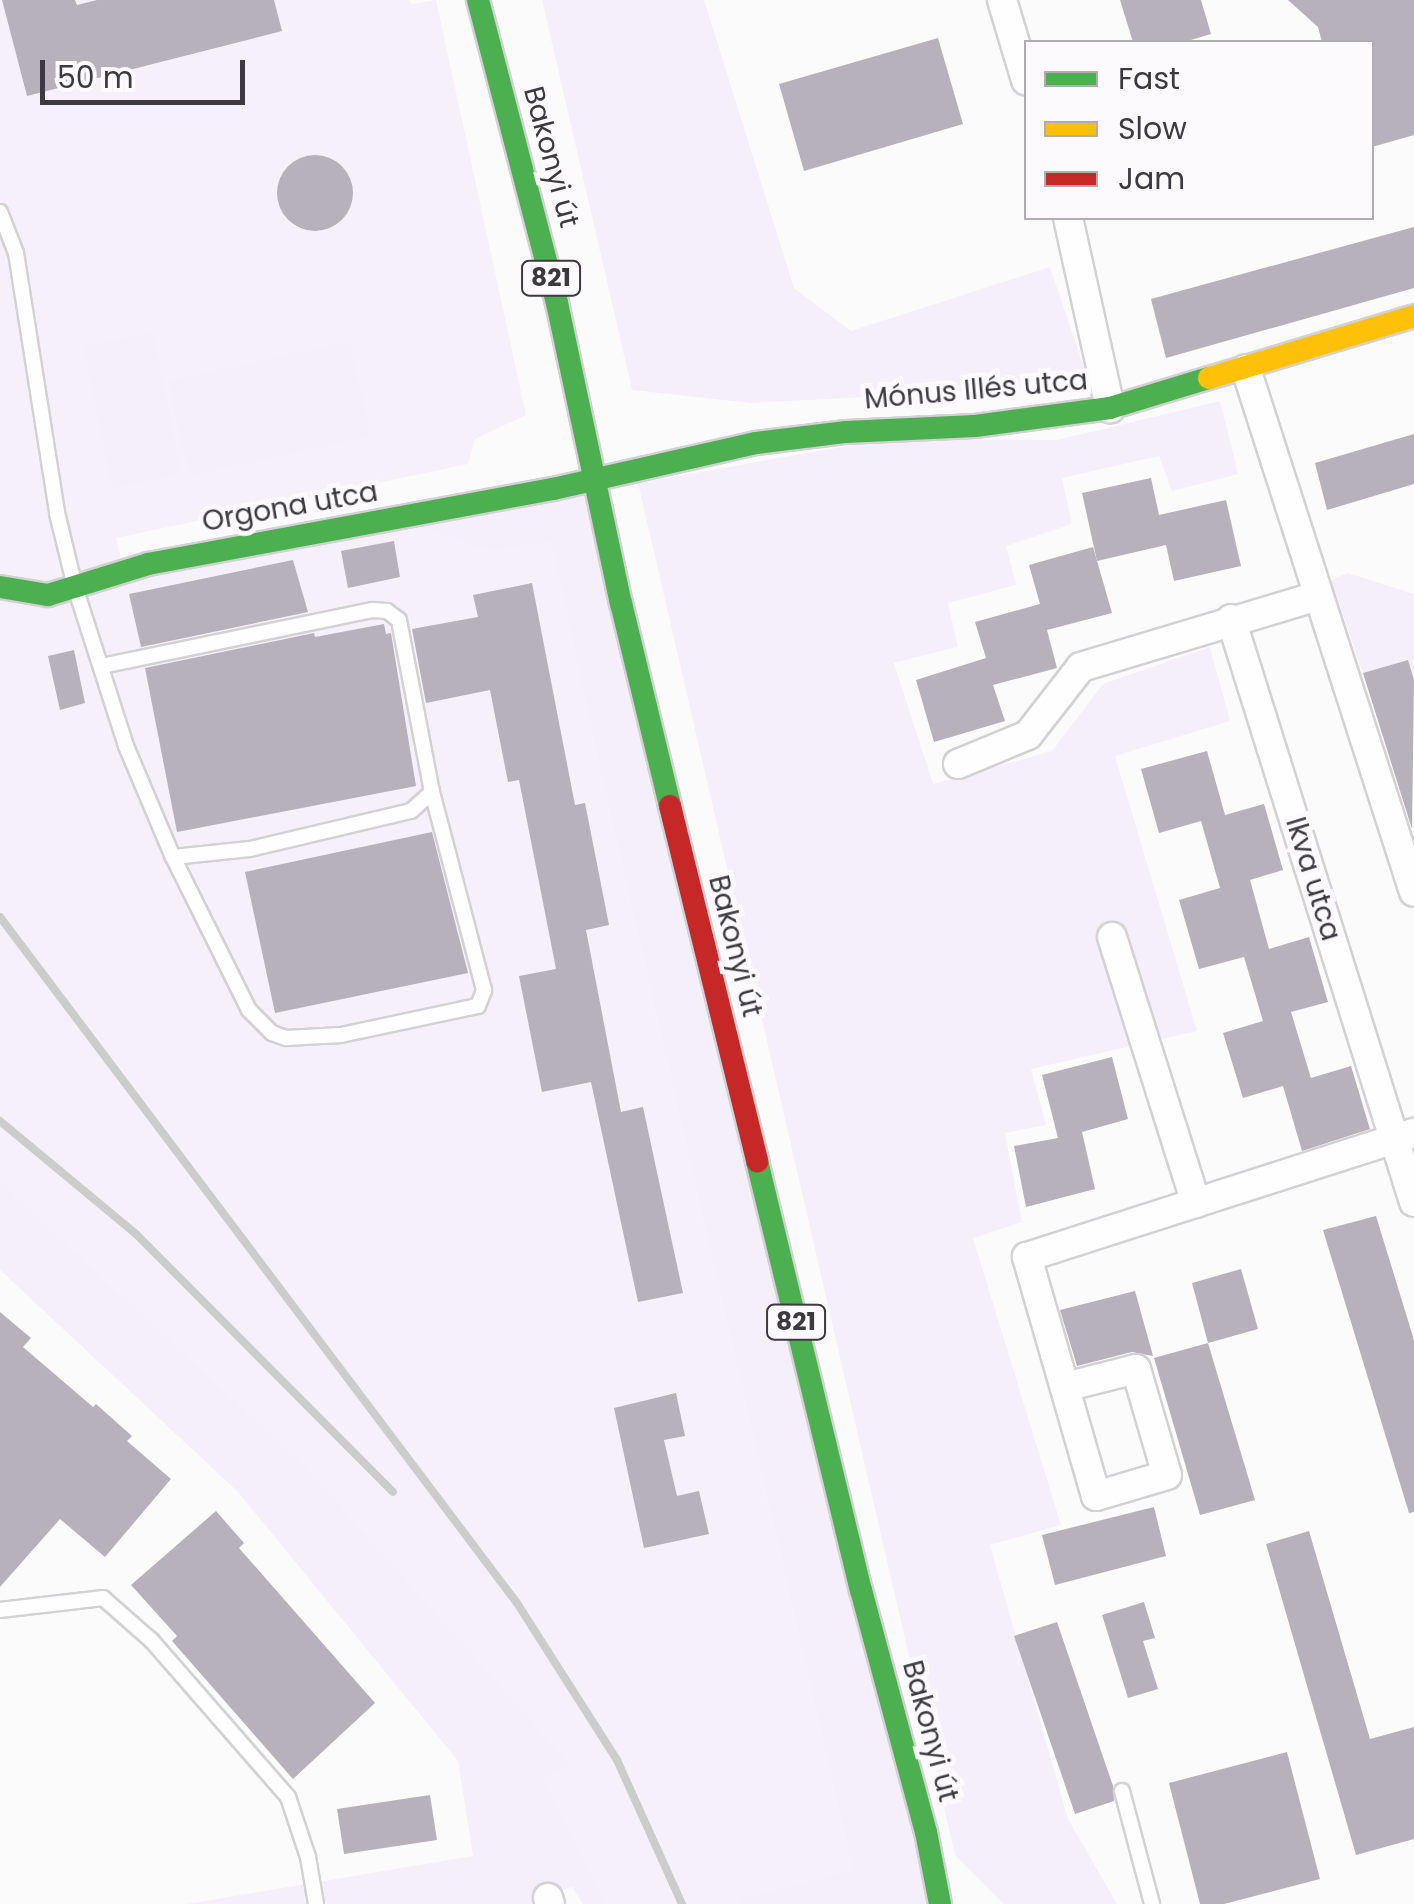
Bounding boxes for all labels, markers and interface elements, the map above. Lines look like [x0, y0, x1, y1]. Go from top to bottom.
scale bar [45, 40, 250, 102]
legend [1024, 40, 1374, 220]
text: 50 m [57, 56, 134, 99]
text: Fast [1118, 57, 1180, 100]
street label: Bakonyi út [516, 83, 586, 231]
text: Slow [1118, 107, 1187, 150]
text: Jam [1118, 157, 1185, 200]
road number: 821 [521, 258, 581, 298]
street label: Mónus Illés utca [863, 363, 1089, 417]
street label: Orgona utca [200, 475, 380, 539]
street label: Ikva utca [1278, 813, 1348, 945]
street label: Bakonyi út [701, 872, 769, 1020]
road number: 821 [766, 1302, 826, 1342]
street label: Bakonyi út [895, 1657, 965, 1805]

